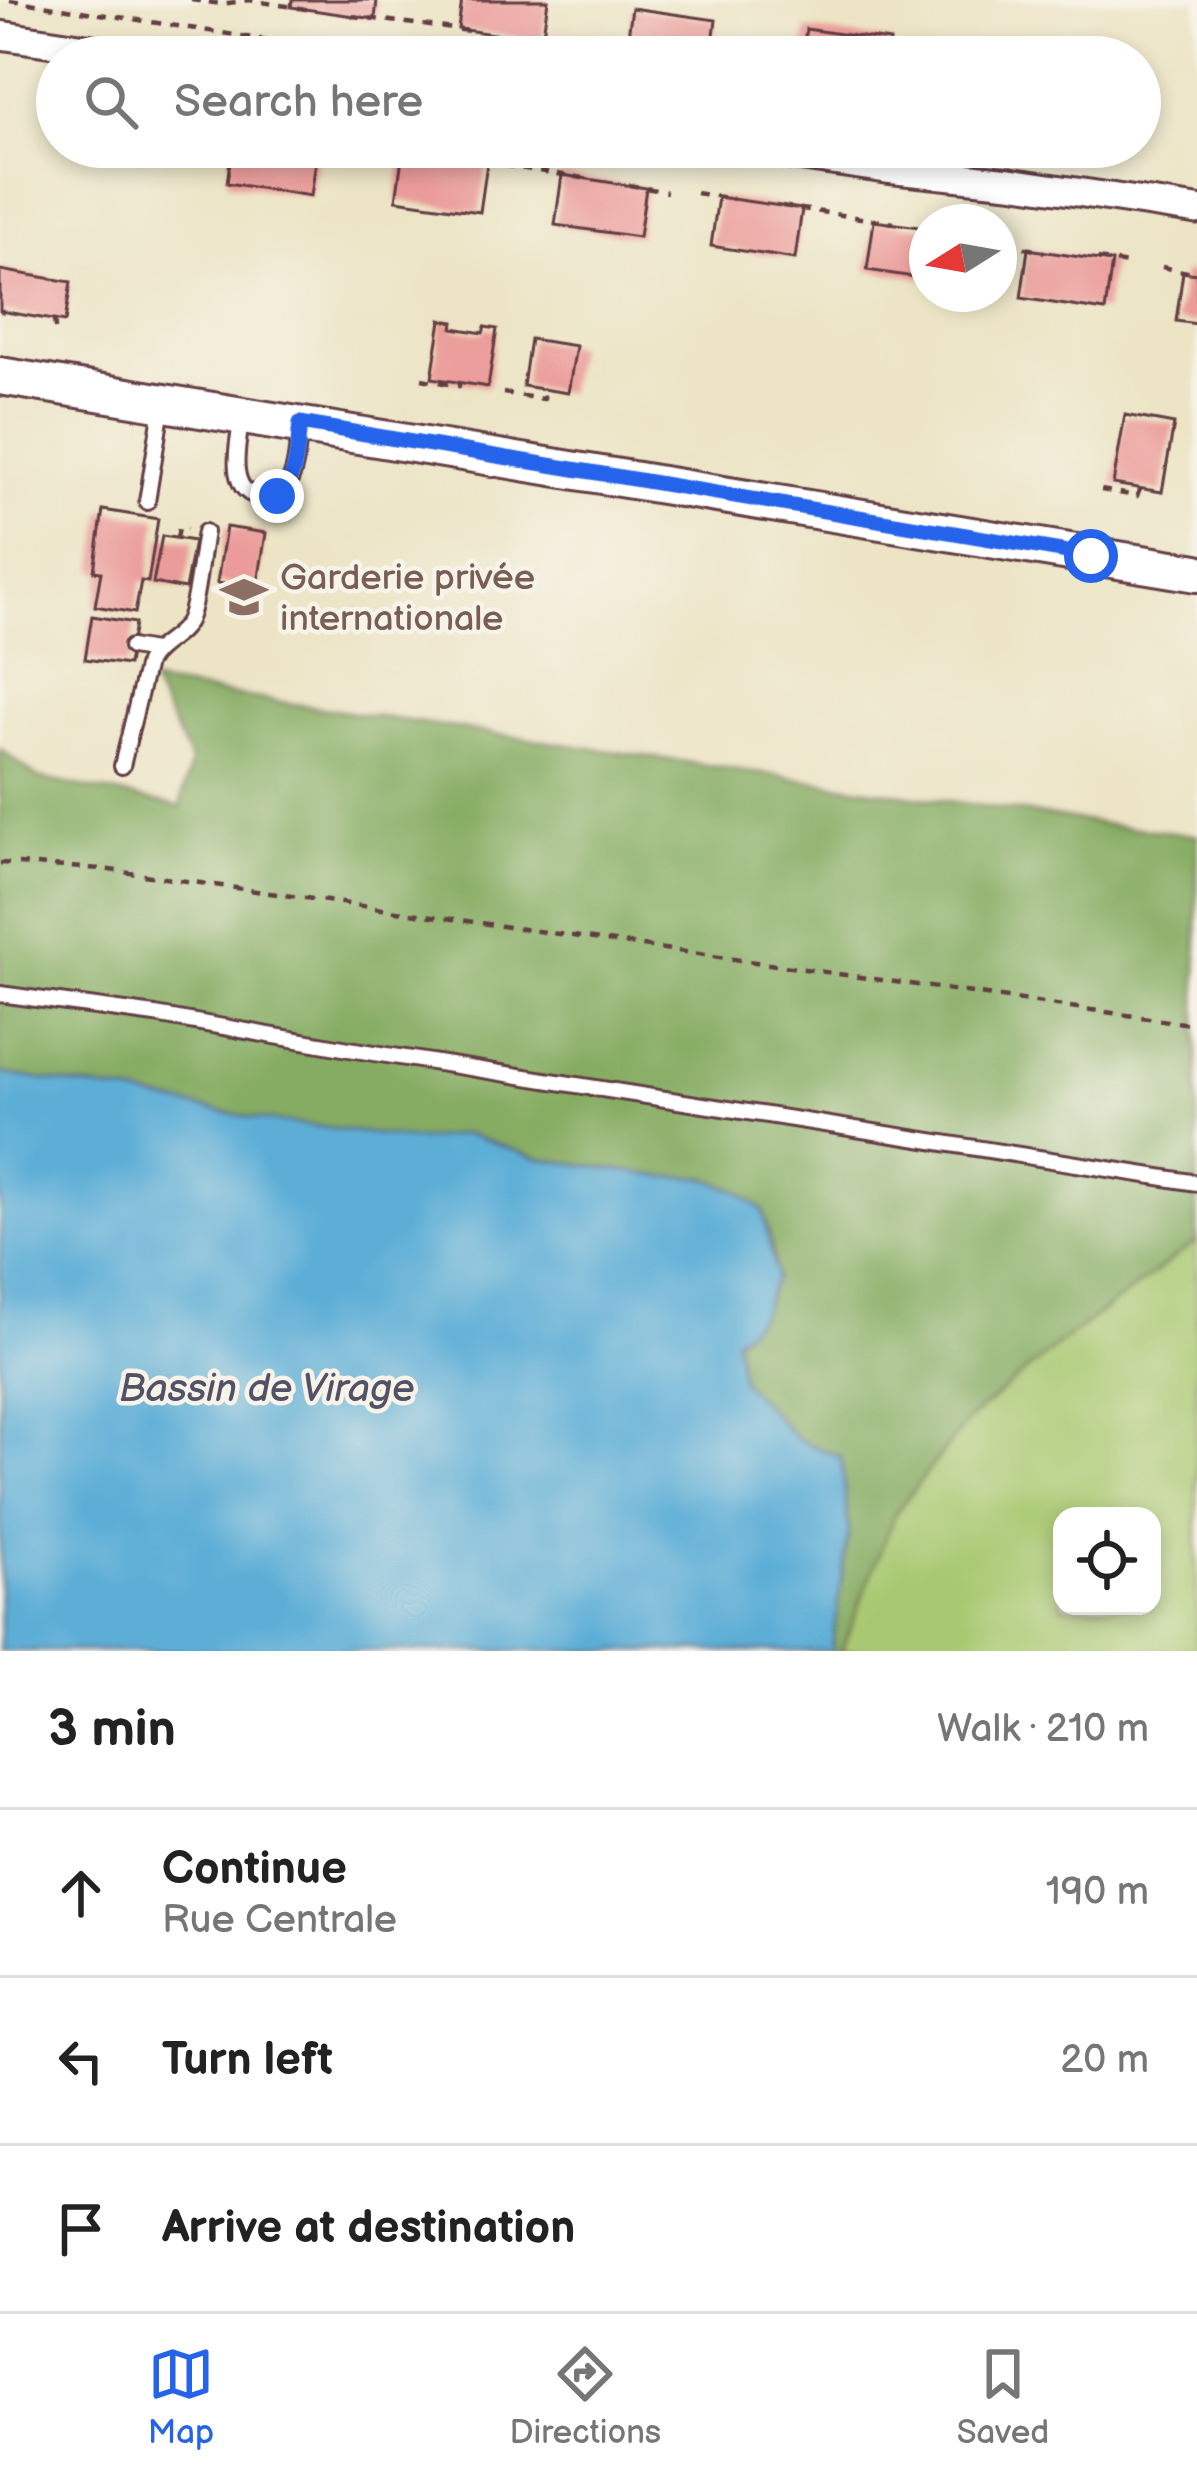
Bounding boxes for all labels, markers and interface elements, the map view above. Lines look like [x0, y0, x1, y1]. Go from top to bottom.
search box [36, 36, 1161, 168]
icon: search [78, 69, 144, 135]
text: Search here [174, 75, 423, 130]
north arrow [909, 204, 1017, 312]
route end [250, 469, 304, 523]
route start [1064, 529, 1118, 583]
place label: Garderie privée internationale [280, 557, 535, 641]
school or university icon: Garderie privée internationale [219, 572, 269, 622]
water label: Bassin de Virage [119, 1366, 415, 1413]
map controls [1053, 1507, 1161, 1615]
button: locate [1053, 1507, 1161, 1615]
text: 3 min [48, 1699, 176, 1760]
text: Walk · 210 m [937, 1706, 1149, 1753]
text: Continue [162, 1842, 347, 1897]
icon: ahead [48, 1860, 114, 1926]
text: 190 m [1046, 1869, 1149, 1916]
text: Rue Centrale [162, 1897, 397, 1944]
icon: left [48, 2028, 114, 2094]
text: Turn left [162, 2033, 333, 2088]
text: 20 m [1060, 2037, 1149, 2084]
icon: arrive [48, 2196, 114, 2262]
text: Arrive at destination [162, 2201, 575, 2256]
tab: Map [148, 2341, 214, 2453]
tab: Directions [509, 2341, 661, 2453]
tab: Saved [957, 2341, 1049, 2453]

